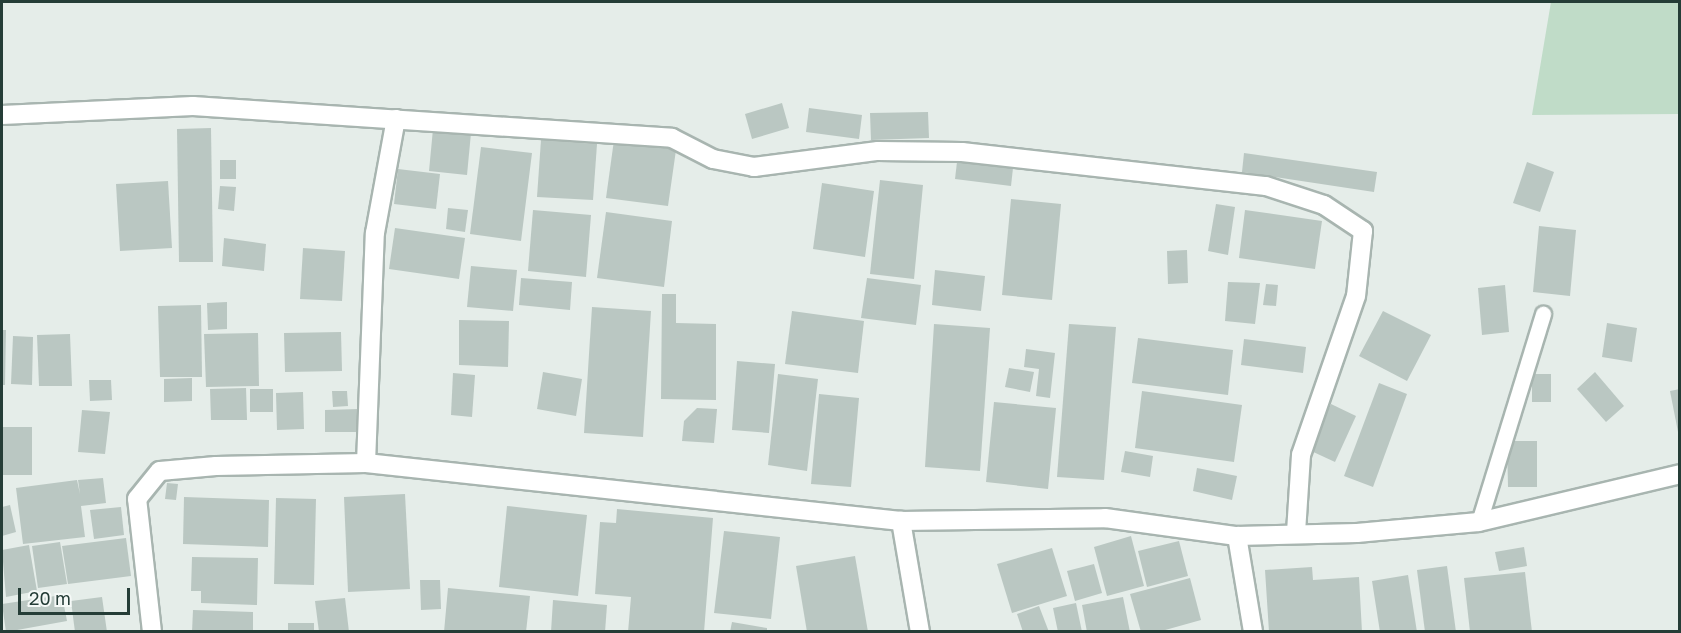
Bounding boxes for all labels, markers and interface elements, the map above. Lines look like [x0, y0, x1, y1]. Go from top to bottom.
scale bar [21, 576, 134, 614]
text: 20 m [29, 587, 71, 609]

